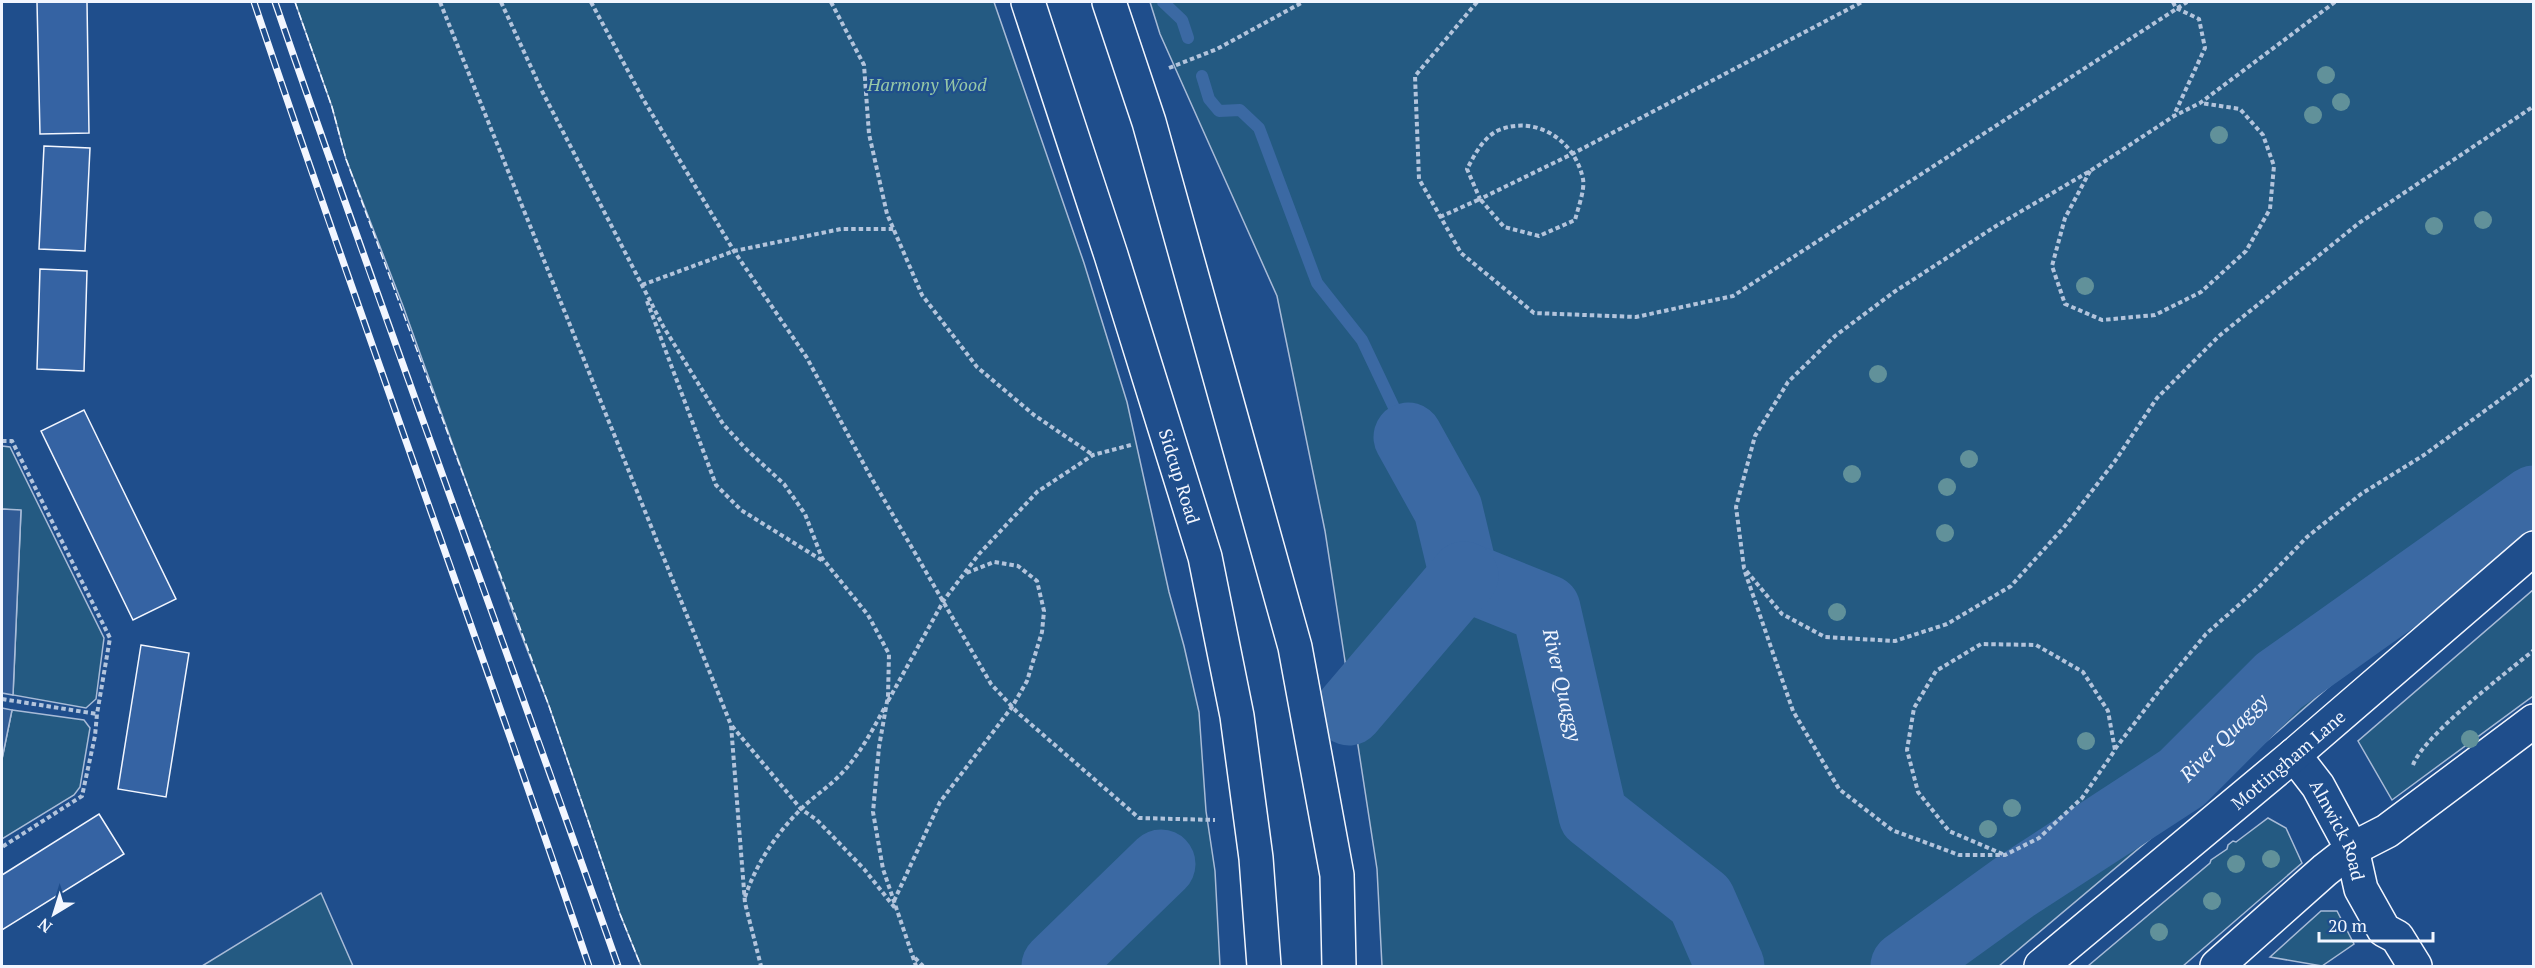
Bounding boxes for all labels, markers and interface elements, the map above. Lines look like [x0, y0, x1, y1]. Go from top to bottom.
park label: Harmony Wood [866, 72, 987, 96]
street label: Sidcup Road [1154, 426, 1206, 527]
water label: River Quaggy [1537, 625, 1589, 744]
water label: River Quaggy [2172, 686, 2274, 788]
street label: Mottingham Lane [2226, 704, 2350, 815]
street label: Alnwick Road [2305, 775, 2371, 883]
north arrow [24, 884, 84, 944]
scale bar [2319, 905, 2433, 943]
text: N [33, 913, 56, 938]
text: 20 m [2328, 913, 2368, 937]

